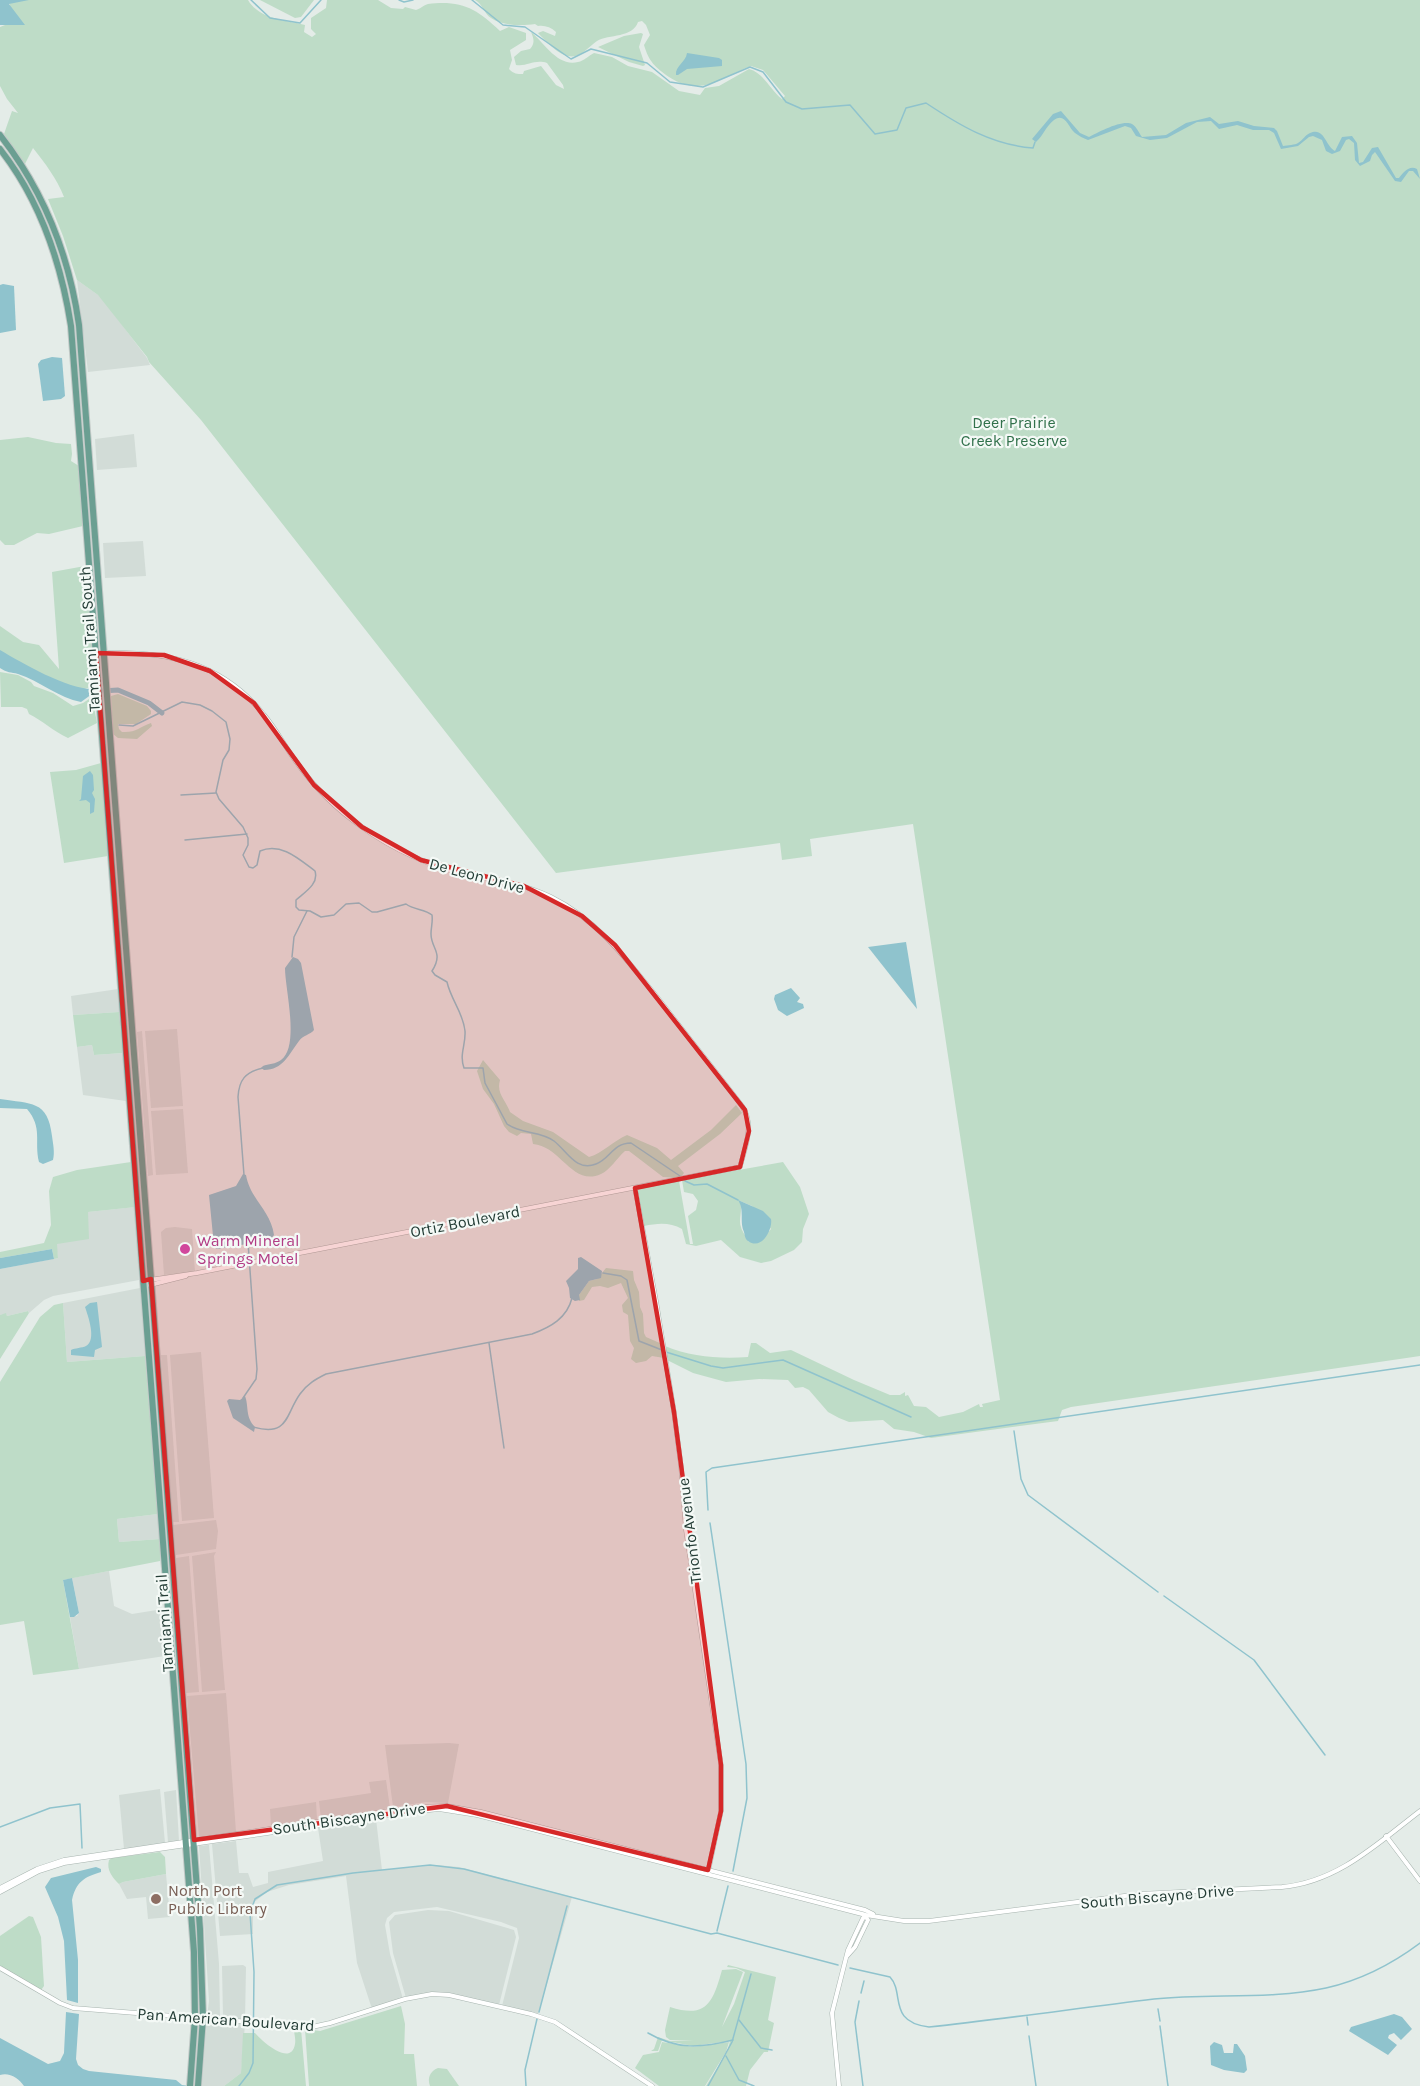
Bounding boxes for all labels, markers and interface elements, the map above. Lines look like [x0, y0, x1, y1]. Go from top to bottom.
park label: Deer Prairie Creek Preserve [961, 413, 1067, 450]
street label: Tamiami Trail South [75, 566, 104, 712]
street label: De Leon Drive [427, 854, 527, 897]
street label: Ortiz Boulevard [409, 1202, 522, 1241]
place label: Warm Mineral Springs Motel [197, 1231, 299, 1268]
marker: Warm Mineral Springs Motel [178, 1242, 192, 1256]
street label: Trionfo Avenue [674, 1477, 705, 1585]
street label: Tamiami Trail [152, 1573, 177, 1673]
street label: South Biscayne Drive [271, 1798, 427, 1839]
street label: South Biscayne Drive [1079, 1880, 1235, 1913]
place label: North Port Public Library [168, 1881, 267, 1918]
marker: North Port Public Library [149, 1892, 163, 1906]
street label: Pan American Boulevard [137, 2004, 315, 2035]

